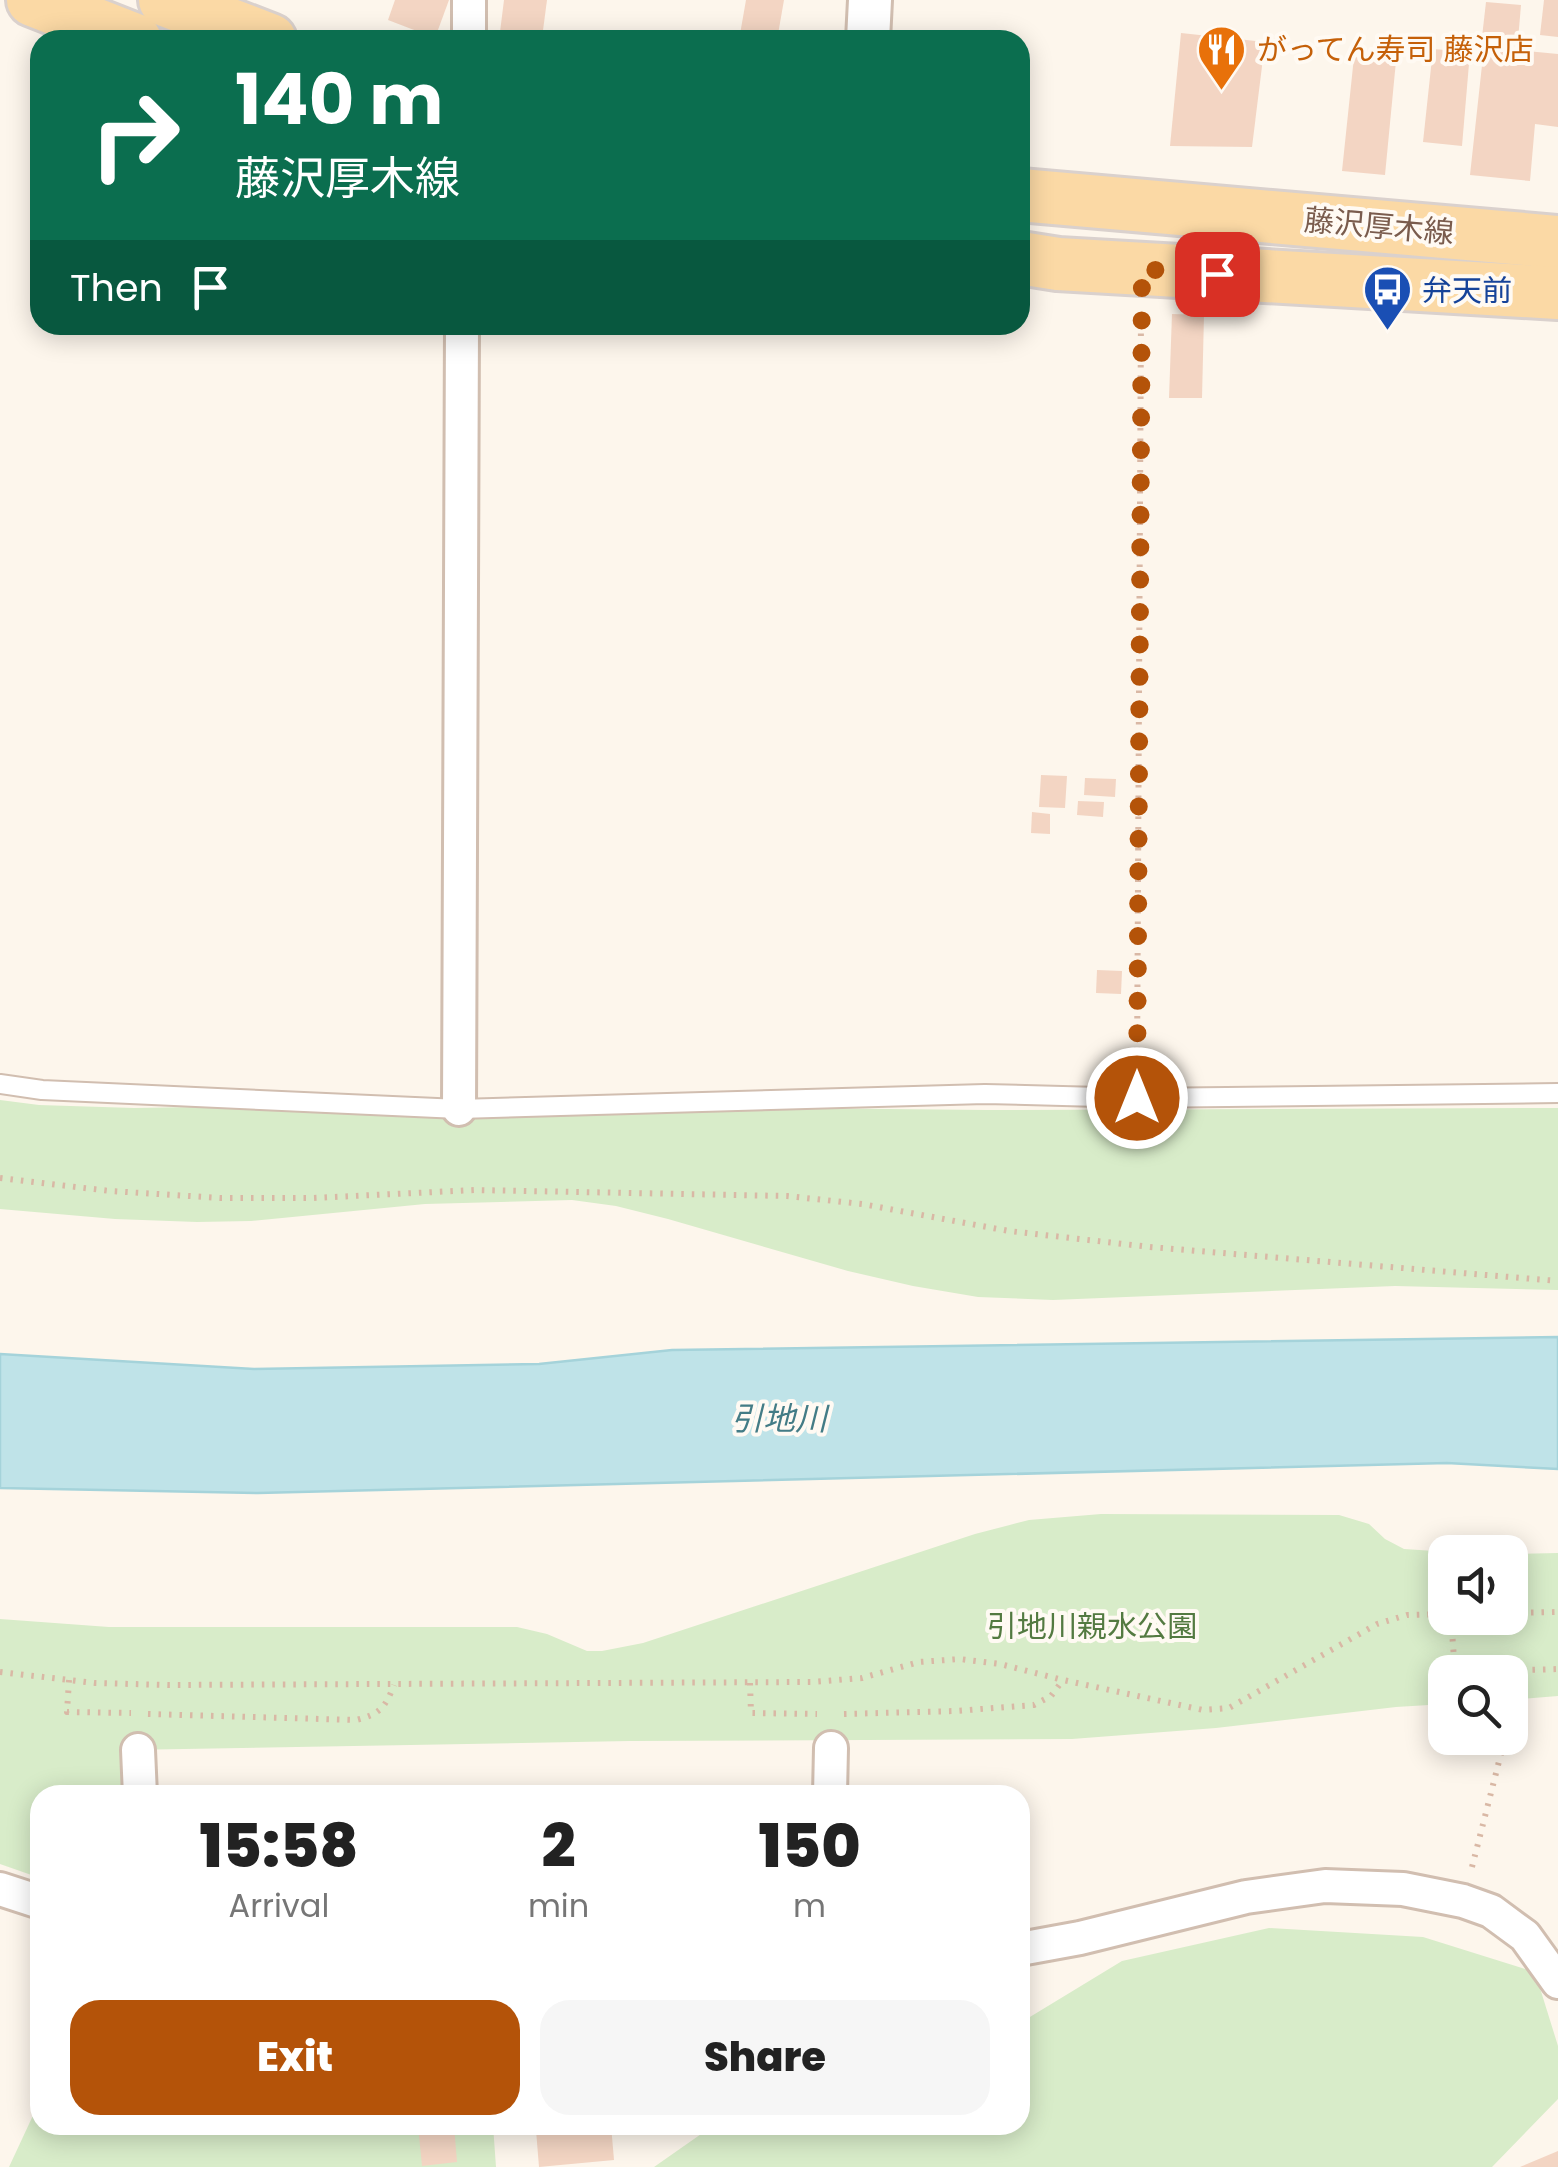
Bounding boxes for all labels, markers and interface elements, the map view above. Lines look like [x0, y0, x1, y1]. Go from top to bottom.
restaurant icon: がってん寿司 藤沢店 [1196, 23, 1248, 91]
place label: がってん寿司 藤沢店 [1257, 28, 1534, 71]
text: 140 m [235, 50, 443, 149]
icon: right [70, 70, 200, 200]
text: 藤沢厚木線 [235, 147, 460, 210]
street label: 藤沢厚木線 [1302, 198, 1456, 254]
pin [1175, 232, 1260, 317]
icon: arrive [1190, 247, 1245, 302]
icon: arrive [183, 260, 238, 315]
text: Then [70, 261, 163, 314]
bus stop icon: 弁天前 [1361, 264, 1413, 332]
place label: 弁天前 [1422, 269, 1512, 312]
position arrow [1085, 1046, 1189, 1150]
water label: 引地川 [731, 1396, 830, 1441]
map controls [1428, 1535, 1528, 1755]
button: sound [1428, 1535, 1528, 1635]
park label: 引地川親水公園 [987, 1605, 1197, 1648]
button: search [1428, 1655, 1528, 1755]
text: 15:58 [199, 1804, 359, 1888]
text: 2 [541, 1804, 576, 1888]
text: 150 [759, 1804, 861, 1888]
text: Arrival [229, 1883, 329, 1928]
text: min [528, 1883, 589, 1928]
text: m [793, 1883, 826, 1928]
button: Exit [70, 2000, 520, 2115]
button: Share [540, 2000, 990, 2115]

